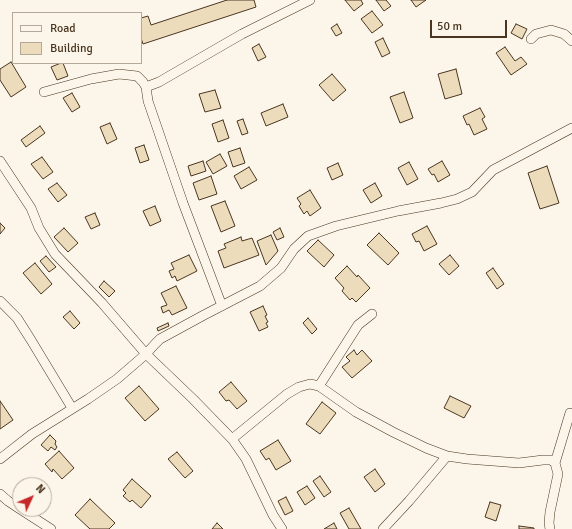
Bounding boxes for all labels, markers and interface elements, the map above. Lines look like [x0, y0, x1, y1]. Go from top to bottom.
legend [12, 12, 142, 64]
scale bar [432, 12, 509, 38]
text: 50 m [437, 19, 462, 34]
text: Road [50, 21, 76, 36]
text: Building [50, 41, 93, 56]
north arrow [12, 477, 52, 517]
text: N [33, 482, 48, 496]

